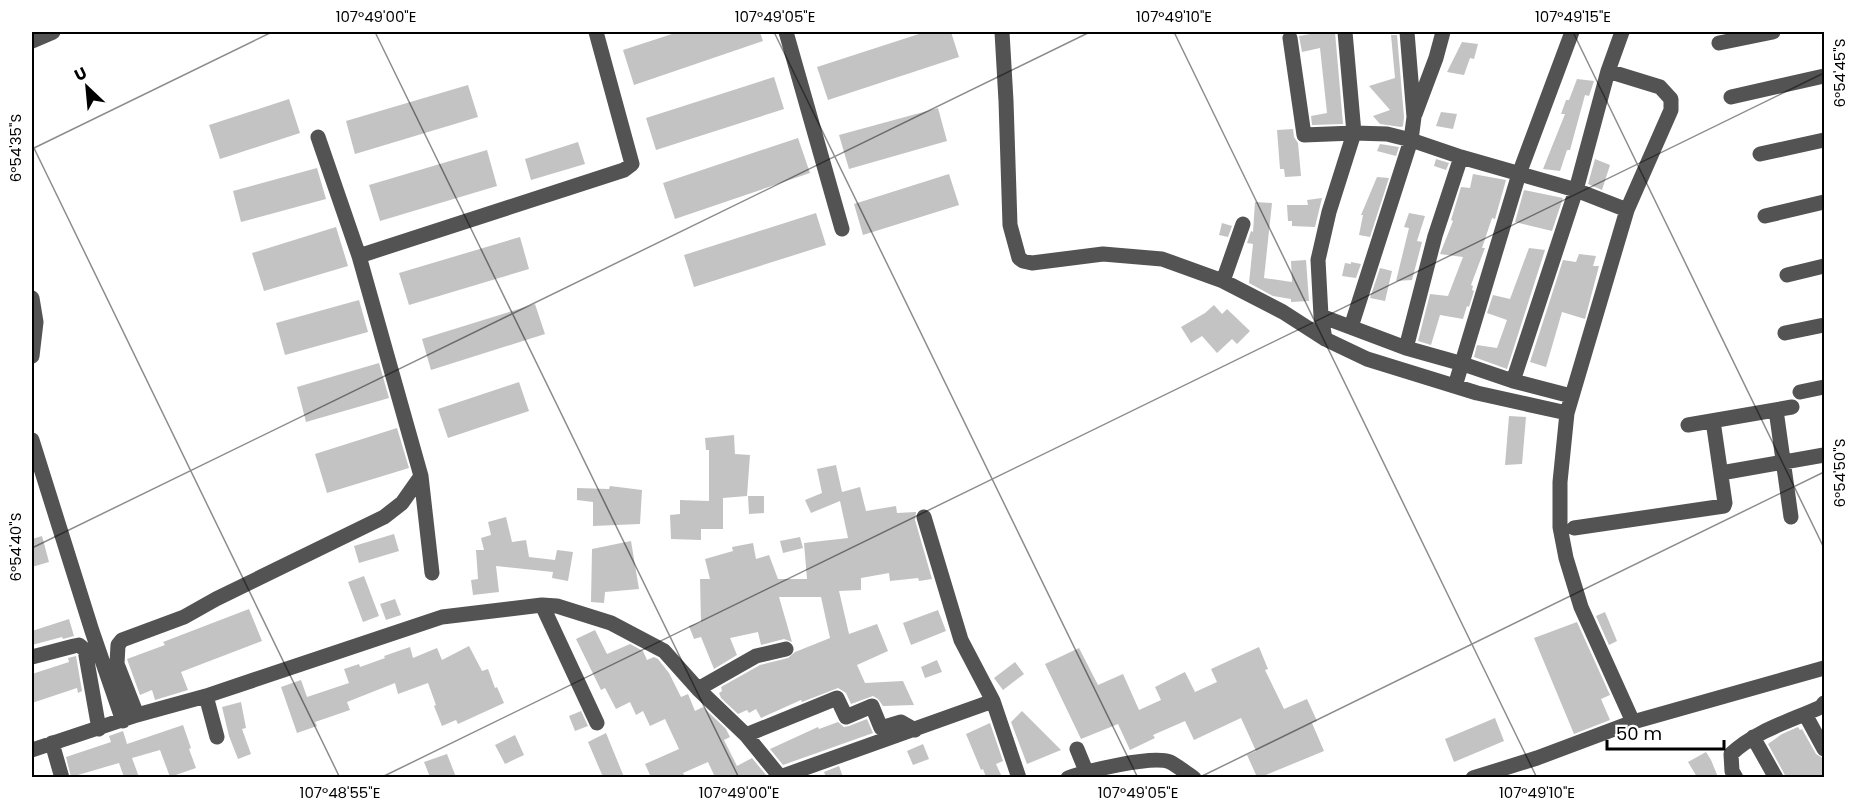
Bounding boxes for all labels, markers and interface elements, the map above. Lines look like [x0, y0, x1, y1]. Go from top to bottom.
text: 107°49'00"E [336, 6, 416, 27]
text: 107°49'05"E [735, 6, 815, 27]
text: 107°49'10"E [1136, 6, 1212, 27]
text: 107°49'15"E [1535, 6, 1611, 27]
text: 6°54'45"S [1829, 39, 1850, 107]
north arrow [57, 57, 117, 117]
text: U [71, 61, 91, 87]
text: 6°54'35"S [5, 114, 26, 182]
text: 6°54'50"S [1829, 439, 1850, 507]
text: 6°54'40"S [5, 513, 26, 581]
scale bar [1607, 713, 1724, 751]
text: 50 m [1616, 721, 1662, 746]
text: 107°48'55"E [300, 782, 380, 803]
text: 107°49'00"E [699, 782, 779, 803]
text: 107°49'05"E [1098, 782, 1178, 803]
text: 107°49'10"E [1499, 782, 1575, 803]

